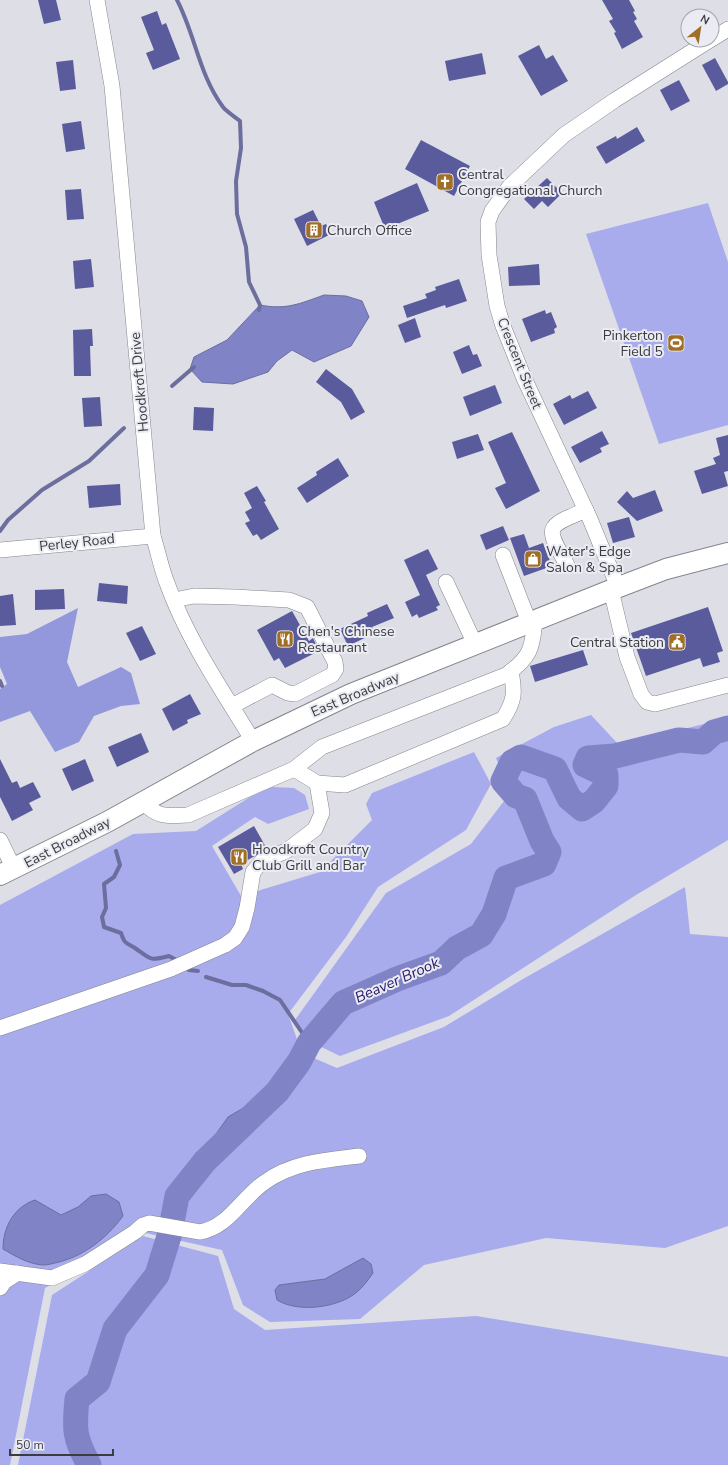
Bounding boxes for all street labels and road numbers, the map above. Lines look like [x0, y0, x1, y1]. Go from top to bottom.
street label: Crescent Street [493, 315, 547, 412]
street label: Hoodkroft Drive [126, 331, 153, 433]
street label: Perley Road [38, 529, 116, 556]
street label: East Broadway [308, 667, 403, 722]
street label: East Broadway [21, 812, 114, 872]

